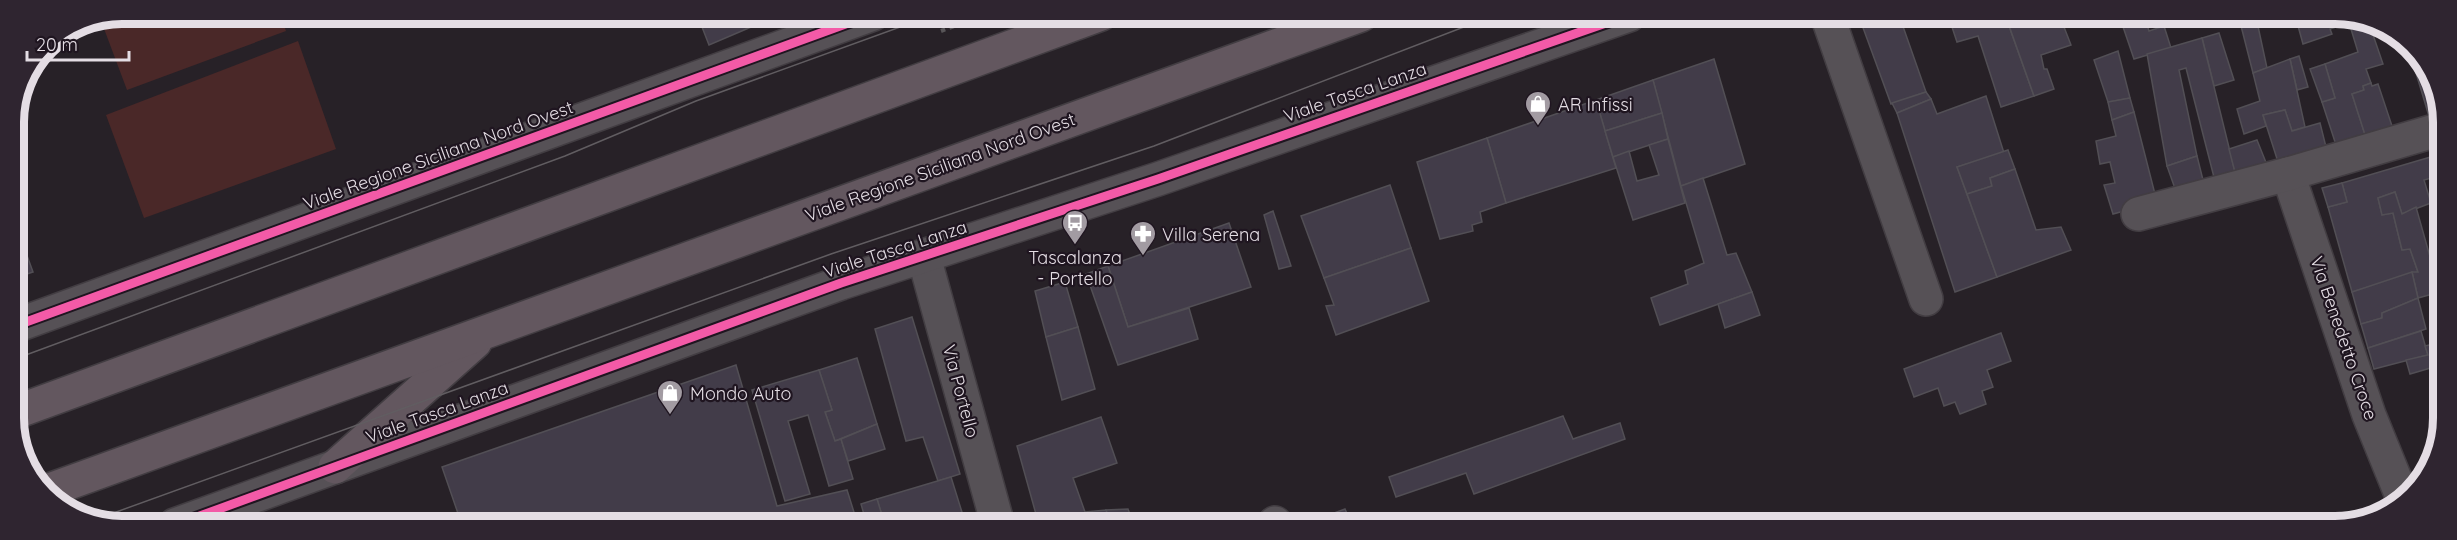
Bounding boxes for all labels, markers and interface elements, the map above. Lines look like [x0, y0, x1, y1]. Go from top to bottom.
scale bar [27, 24, 129, 62]
text: 20 m [36, 33, 78, 56]
street label: Viale Tasca Lanza [1280, 57, 1430, 127]
shop icon: AR Infissi [1523, 89, 1553, 127]
place label: AR Infissi [1558, 93, 1633, 116]
street label: Viale Regione Siciliana Nord Ovest [300, 95, 576, 215]
street label: Viale Regione Siciliana Nord Ovest [802, 107, 1078, 227]
bus stop icon: Tascalanza - Portello [1060, 208, 1090, 246]
street label: Viale Tasca Lanza [820, 215, 970, 283]
pharmacy icon: Villa Serena [1128, 219, 1158, 257]
place label: Villa Serena [1162, 223, 1260, 246]
place label: Tascalanza - Portello [1028, 246, 1122, 290]
street label: Via Benedetto Croce [2305, 253, 2383, 423]
street label: Via Portello [938, 342, 984, 440]
street label: Viale Tasca Lanza [363, 376, 511, 448]
shop icon: Mondo Auto [655, 378, 685, 416]
place label: Mondo Auto [690, 382, 791, 405]

